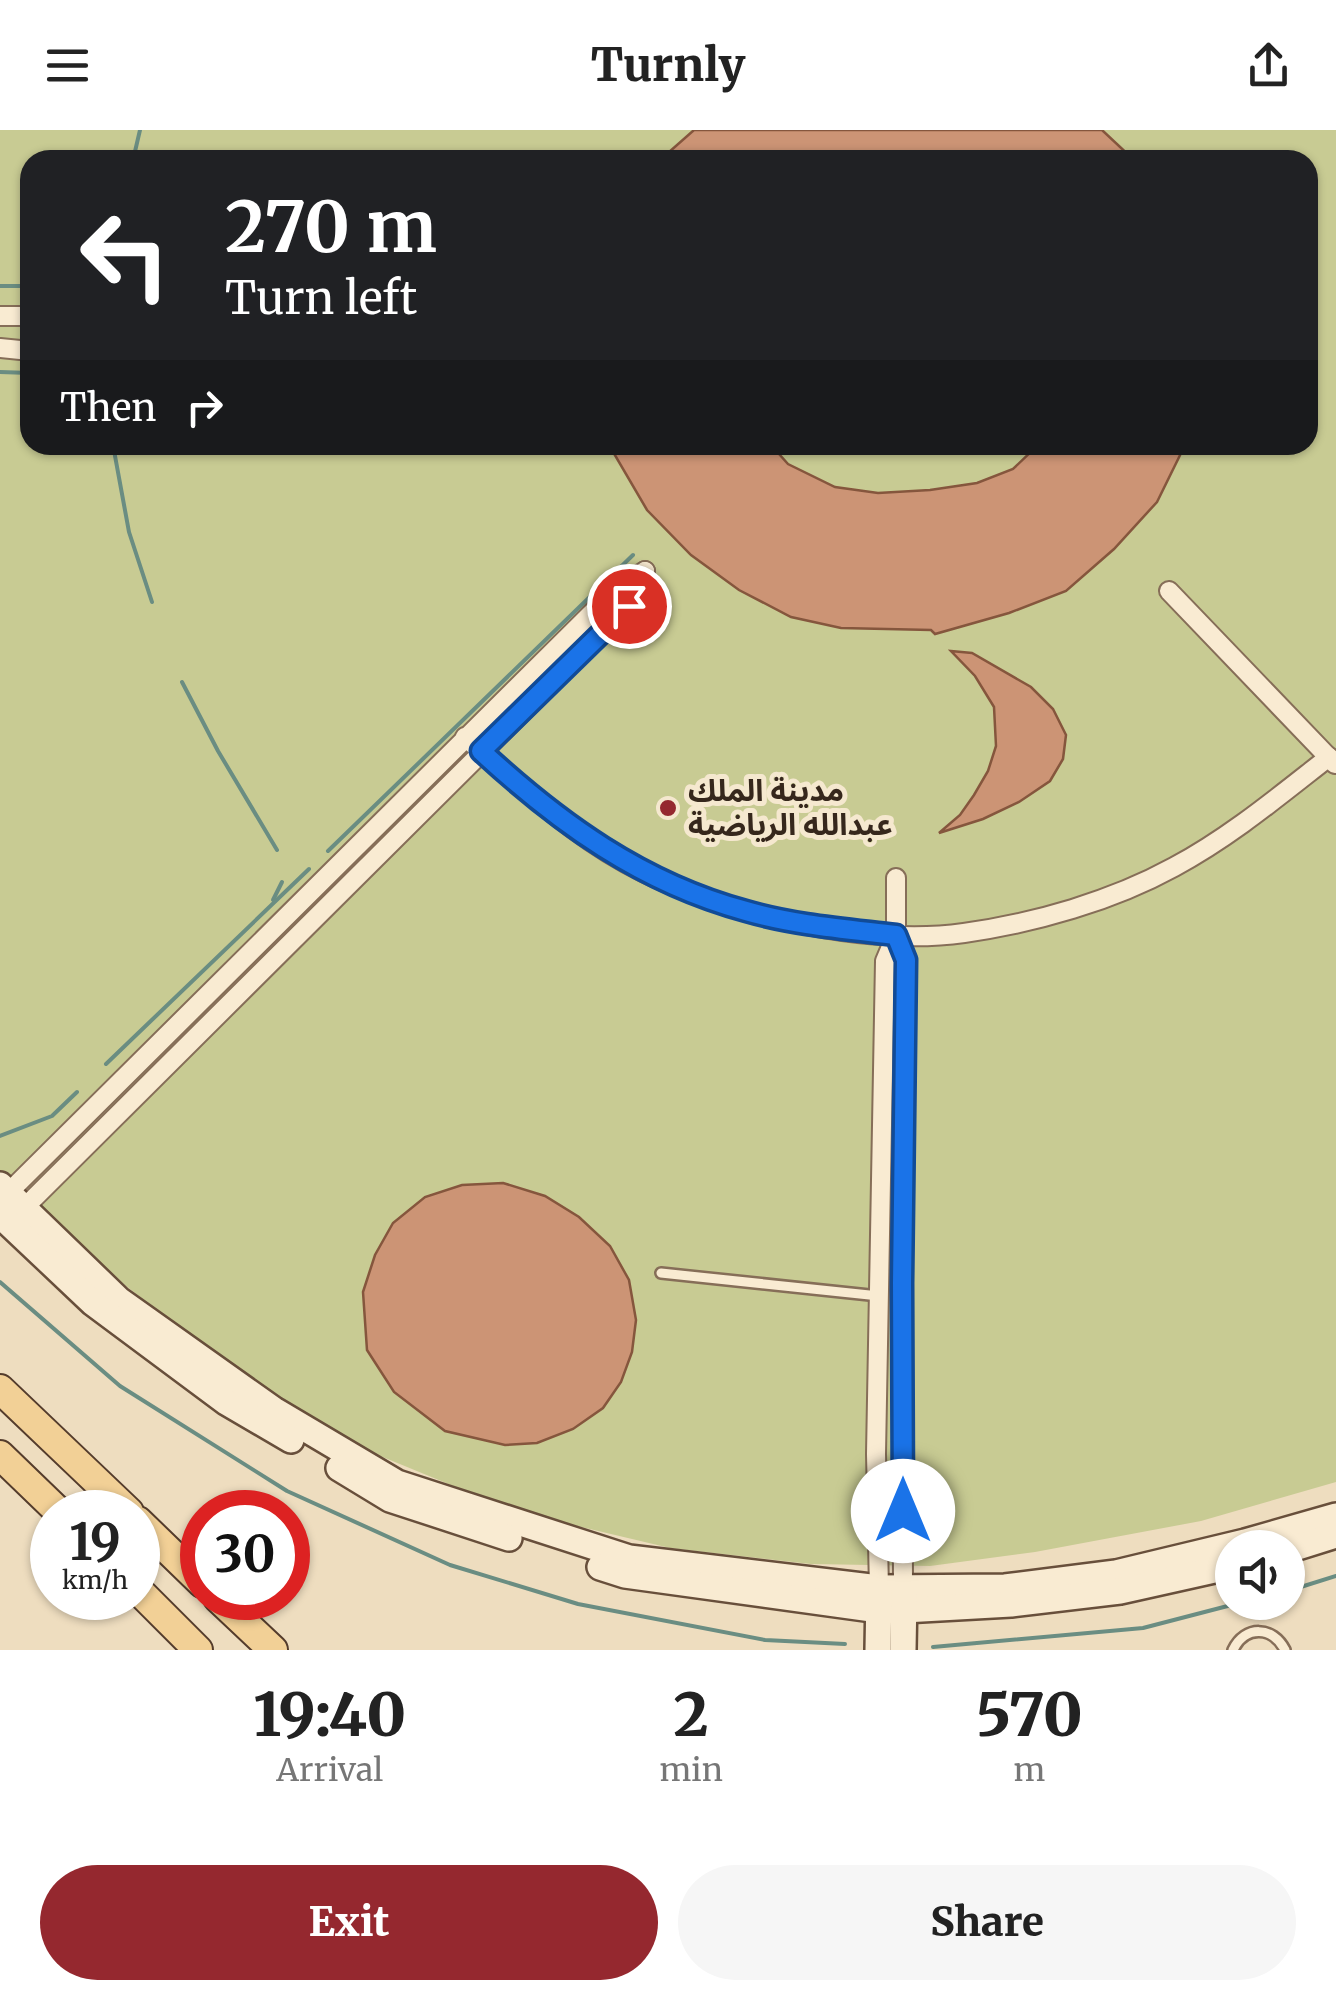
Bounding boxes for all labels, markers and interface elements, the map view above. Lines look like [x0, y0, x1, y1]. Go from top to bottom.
text: Turnly [591, 37, 745, 93]
icon: menu [40, 38, 95, 93]
icon: share [1241, 38, 1296, 93]
text: 270 m [225, 183, 437, 271]
icon: left [60, 190, 190, 320]
text: Turn left [225, 270, 417, 326]
icon: right [177, 380, 232, 435]
text: Then [60, 384, 157, 431]
pin [587, 564, 672, 649]
icon: arrive [602, 579, 657, 634]
place label: مدينة الملك عبدالله الرياضية [688, 771, 893, 843]
marker: مدينة الملك عبدالله الرياضية [657, 797, 679, 819]
position arrow [851, 1459, 955, 1563]
speed limit sign: 30 [180, 1490, 310, 1620]
text: 19 [69, 1511, 121, 1574]
map controls [1215, 1530, 1305, 1620]
button: sound [1215, 1530, 1305, 1620]
text: km/h [62, 1564, 128, 1596]
text: 19:40 [253, 1677, 406, 1752]
text: 2 [674, 1677, 709, 1752]
text: 570 [976, 1677, 1083, 1752]
text: Arrival [276, 1750, 383, 1790]
text: min [660, 1750, 723, 1790]
text: m [1014, 1750, 1045, 1790]
button: Exit [40, 1865, 658, 1980]
button: Share [678, 1865, 1296, 1980]

